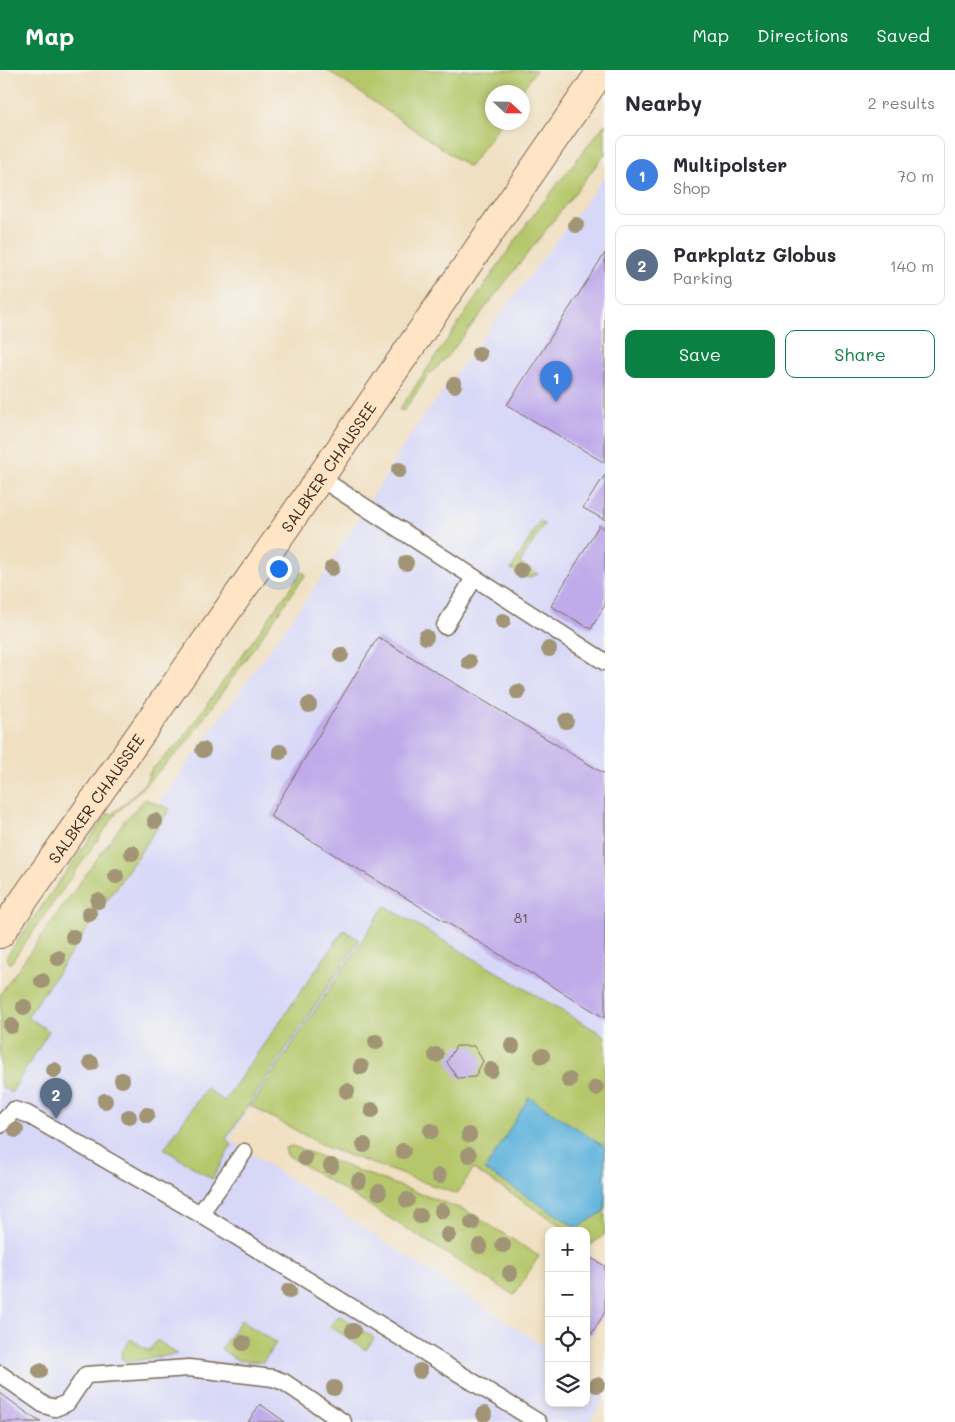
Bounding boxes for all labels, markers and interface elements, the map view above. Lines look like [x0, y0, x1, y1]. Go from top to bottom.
text: Map [25, 20, 74, 51]
text: Map [692, 23, 729, 47]
text: Directions [757, 23, 849, 47]
text: Saved [877, 23, 930, 47]
north arrow [485, 85, 530, 130]
text: Nearby [625, 89, 702, 116]
text: 2 results [868, 92, 935, 113]
text: Multipolster [673, 152, 787, 177]
text: 1 [638, 165, 646, 186]
text: 70 m [897, 165, 934, 186]
text: Shop [673, 177, 710, 198]
text: Parkplatz Globus [673, 242, 836, 267]
text: 2 [638, 255, 646, 276]
text: 140 m [890, 255, 934, 276]
text: Parking [673, 267, 732, 288]
button: Save [625, 330, 775, 378]
button: Share [785, 330, 935, 378]
pin: 1 [540, 361, 572, 402]
street label: SALBKER CHAUSSEE [275, 397, 380, 536]
your location [266, 556, 292, 582]
street label: SALBKER CHAUSSEE [43, 729, 148, 867]
house number: 81 [514, 908, 528, 927]
pin: 2 [40, 1078, 72, 1119]
map controls [545, 1227, 590, 1407]
button: + [545, 1227, 590, 1272]
button: − [545, 1272, 590, 1317]
button: locate [545, 1317, 590, 1362]
button: layers [545, 1362, 590, 1407]

